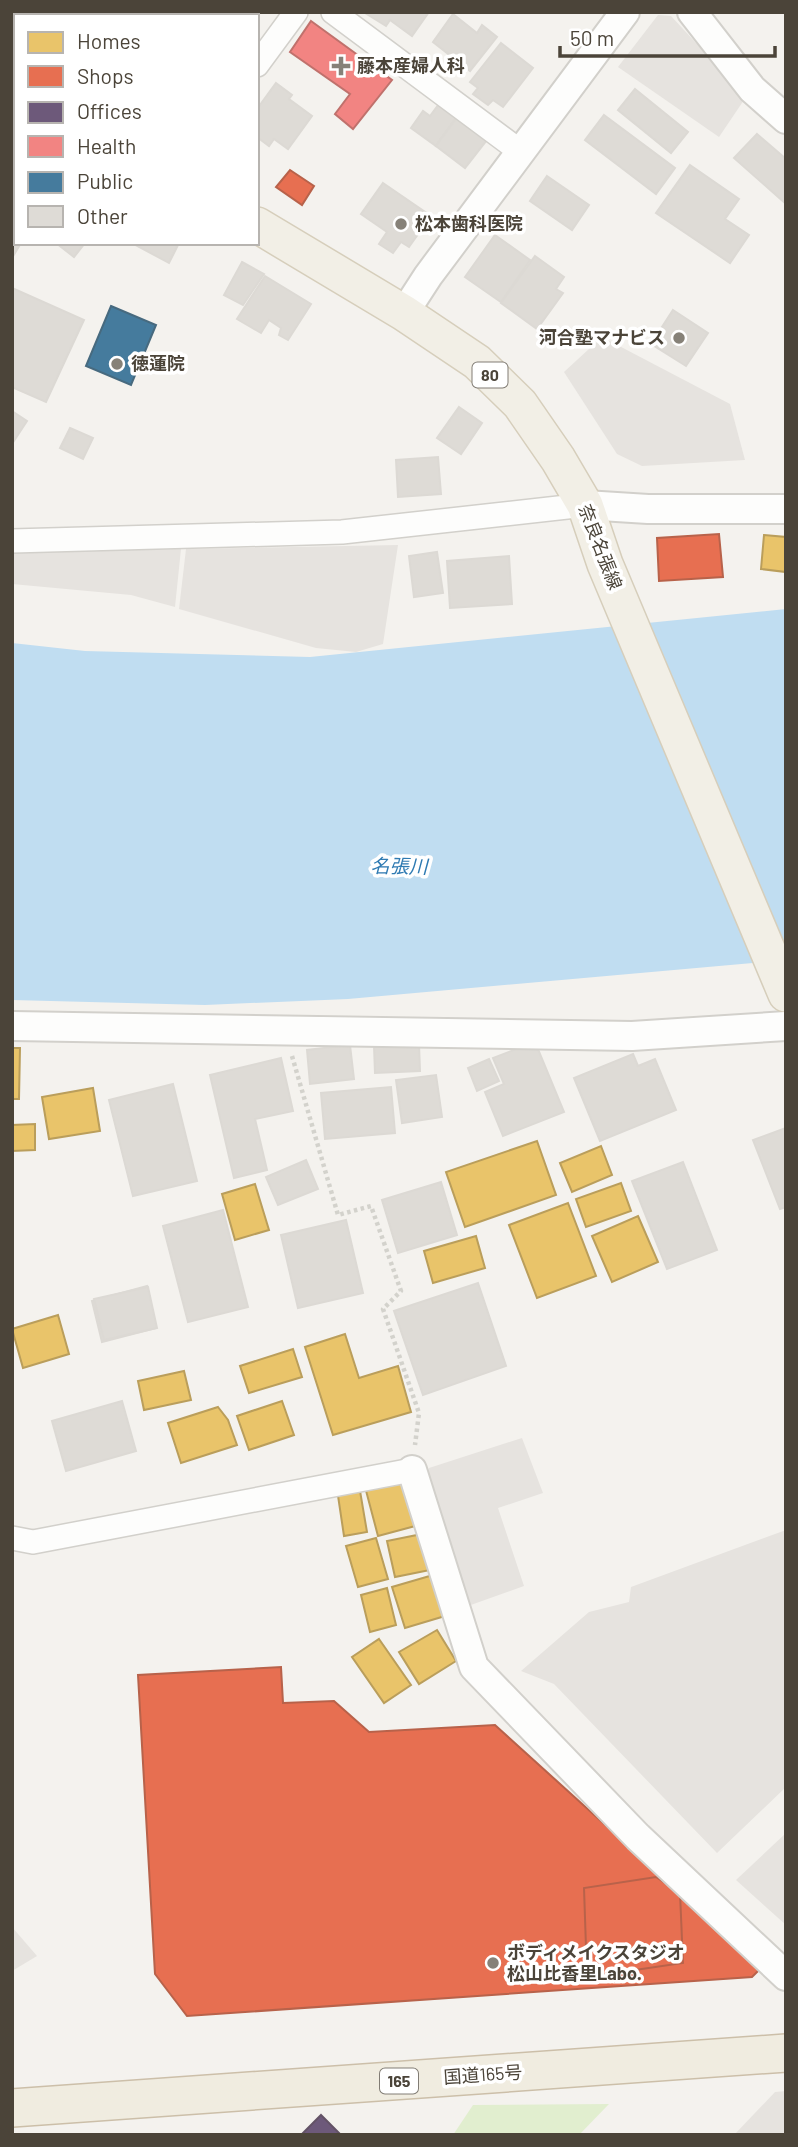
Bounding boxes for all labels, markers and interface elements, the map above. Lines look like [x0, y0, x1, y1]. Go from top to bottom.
legend [14, 14, 259, 245]
scale bar [560, 14, 775, 58]
text: 50 m [570, 25, 614, 50]
text: Homes [77, 28, 141, 53]
place label: 藤本産婦人科 [357, 54, 465, 76]
marker: 藤本産婦人科 [331, 56, 351, 76]
text: Shops [77, 63, 134, 88]
text: Offices [77, 98, 142, 123]
text: Health [77, 133, 136, 158]
text: Public [77, 168, 133, 193]
text: Other [77, 203, 128, 228]
place label: 松本歯科医院 [415, 212, 523, 234]
marker: 松本歯科医院 [393, 216, 409, 232]
place label: 河合塾マナビス [539, 326, 665, 348]
marker: 河合塾マナビス [671, 330, 687, 346]
place label: 徳蓮院 [131, 352, 185, 374]
marker: 徳蓮院 [109, 356, 125, 372]
road number: 80 [472, 362, 508, 388]
street label: 奈良名張線 [575, 501, 627, 593]
water label: 名張川 [370, 854, 430, 878]
place label: ボディメイクスタジオ 松山比香里Labo. [507, 1941, 685, 1984]
marker: ボディメイクスタジオ 松山比香里Labo. [485, 1955, 501, 1971]
street label: 国道165号 [443, 2060, 523, 2088]
road number: 165 [380, 2068, 418, 2094]

